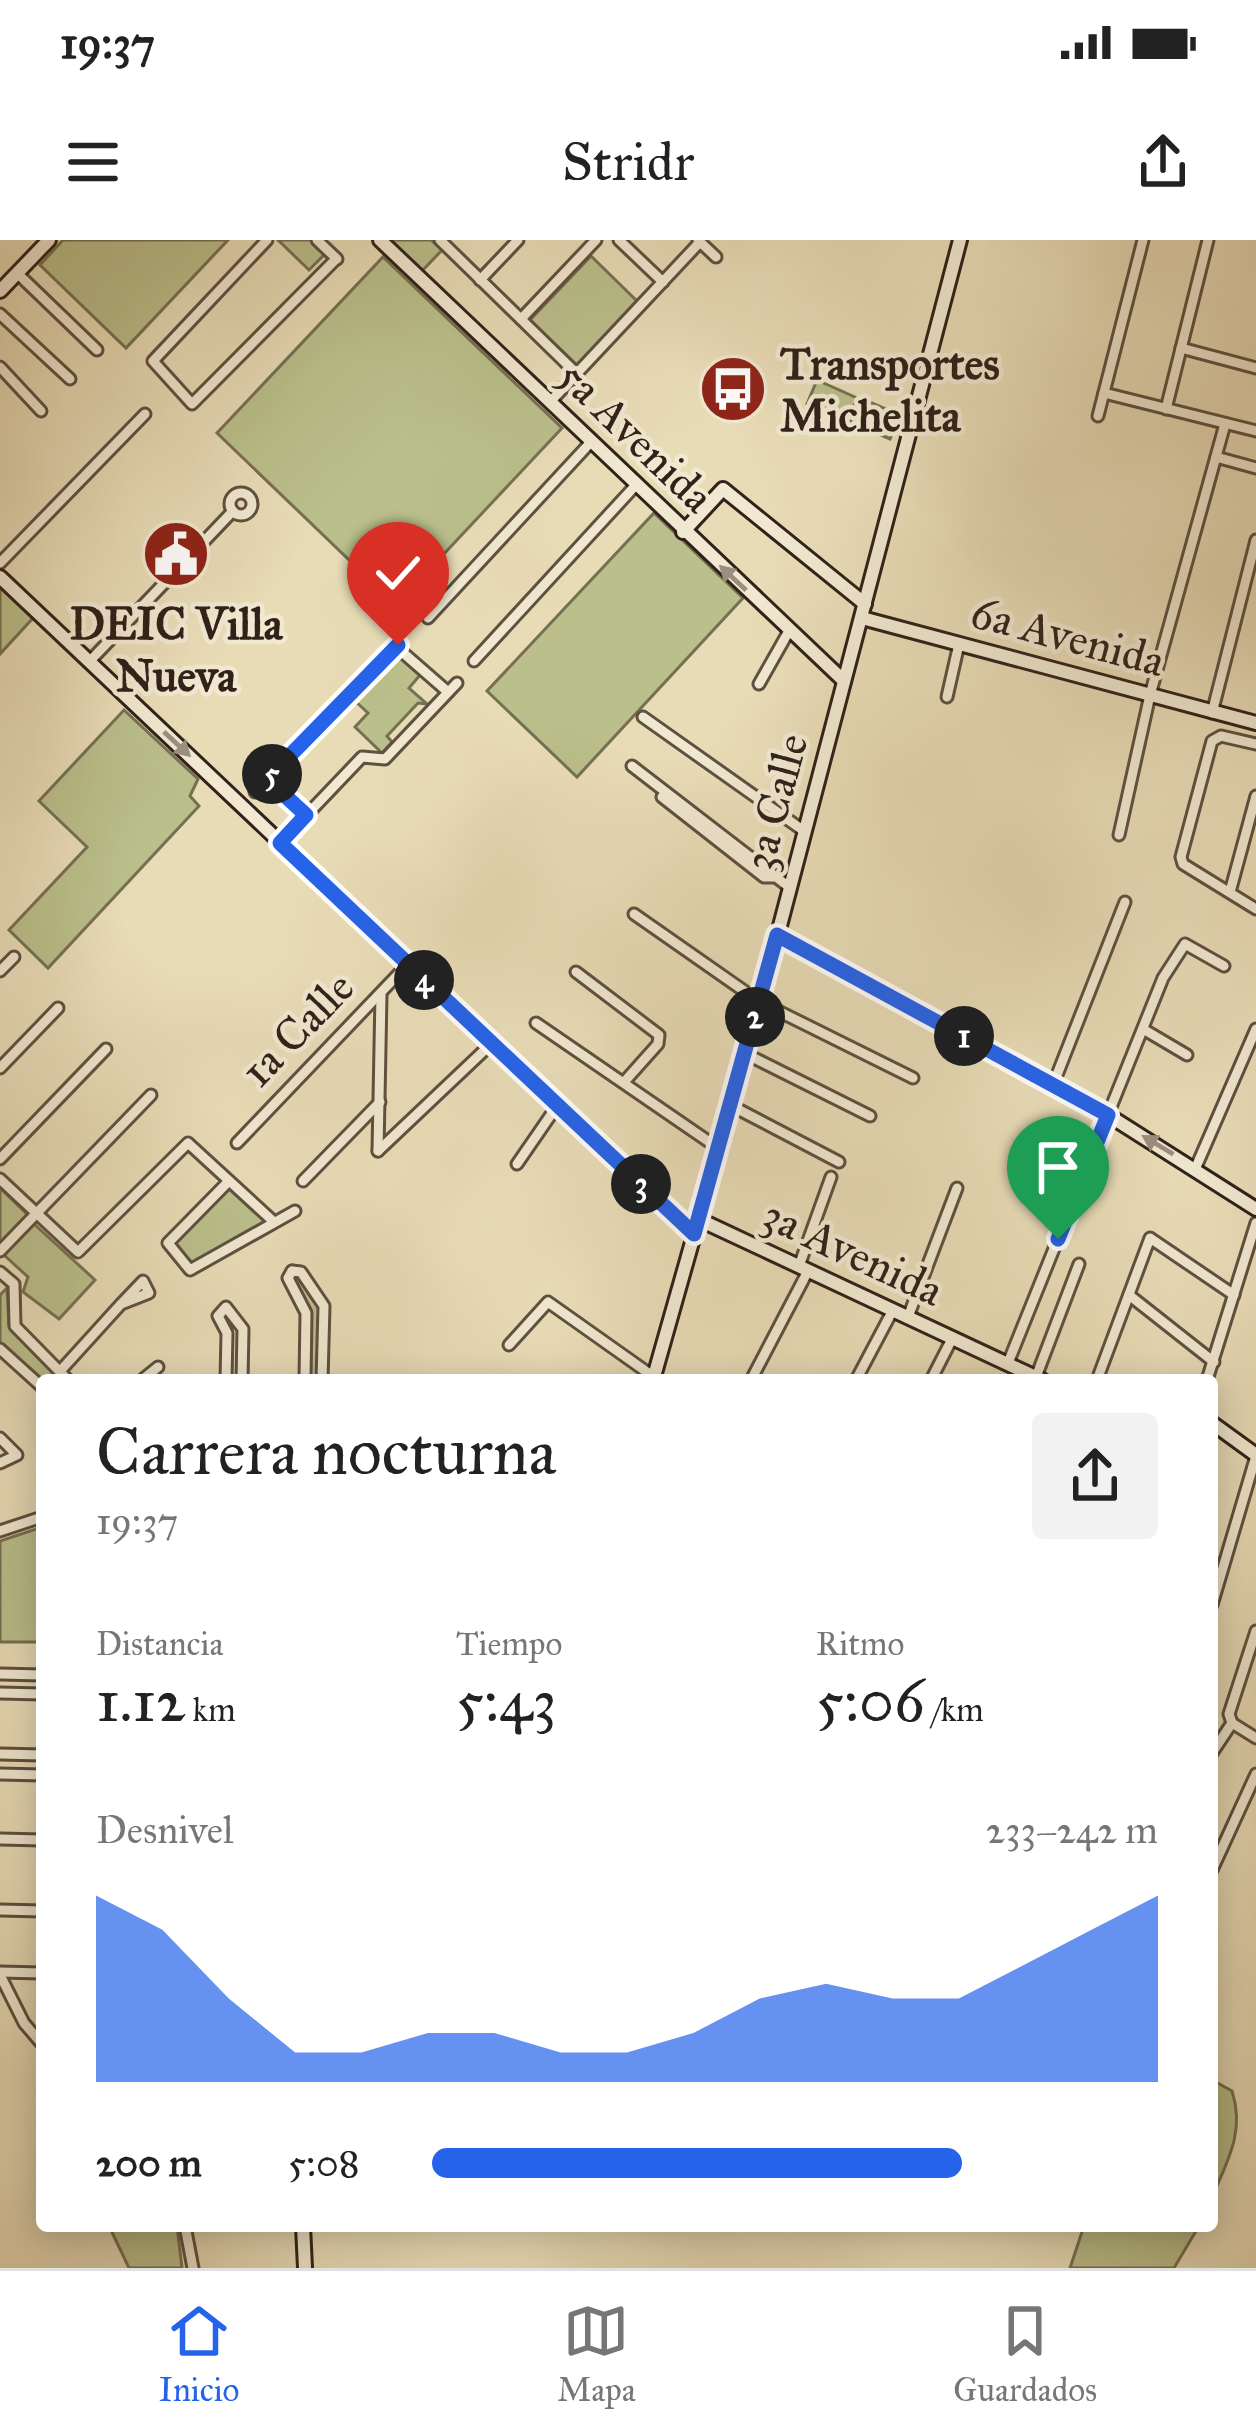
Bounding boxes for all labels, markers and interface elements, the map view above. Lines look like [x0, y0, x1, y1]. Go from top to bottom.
text: 19:37 [60, 15, 155, 70]
icon: menu [60, 129, 126, 195]
text: Stridr [562, 129, 694, 195]
icon: share [1130, 129, 1196, 195]
place label: Transportes Michelita [780, 336, 1000, 443]
street label: 5a Avenida [546, 348, 726, 524]
bus stop icon: Transportes Michelita [698, 354, 768, 424]
public building icon: DEIC Villa Nueva [141, 519, 211, 589]
pin [347, 522, 449, 645]
icon: check [365, 540, 431, 606]
one-way arrow [718, 565, 747, 593]
street label: 6a Avenida [965, 584, 1171, 688]
place label: DEIC Villa Nueva [69, 596, 284, 703]
street label: 3a Calle [730, 728, 820, 876]
one-way arrow [162, 730, 191, 758]
pin: 5 [242, 744, 302, 804]
text: 5 [264, 754, 280, 794]
pin: 4 [394, 950, 454, 1010]
street label: 1a Calle [229, 960, 365, 1098]
text: 4 [415, 960, 433, 1000]
pin: 2 [725, 987, 785, 1047]
text: 2 [747, 997, 763, 1037]
pin: 1 [934, 1006, 994, 1066]
text: 1 [957, 1016, 971, 1056]
pin [1007, 1116, 1109, 1239]
icon: arrive [1025, 1134, 1091, 1200]
one-way arrow [1142, 1135, 1175, 1156]
pin: 3 [611, 1154, 671, 1214]
text: 3 [634, 1164, 648, 1204]
street label: 3a Avenida [754, 1186, 952, 1318]
text: Carrera nocturna [96, 1411, 556, 1492]
button: share [1032, 1413, 1158, 1539]
text: 19:37 [96, 1497, 178, 1545]
text: Distancia [96, 1624, 224, 1664]
text: Tiempo [456, 1624, 562, 1664]
text: Ritmo [816, 1624, 904, 1664]
text: 1.12 [96, 1664, 185, 1737]
text: 5:43 [456, 1664, 556, 1737]
text: 5:06 [816, 1664, 925, 1737]
text: km [185, 1690, 236, 1730]
text: /km [925, 1690, 984, 1730]
text: Desnivel [96, 1806, 234, 1854]
text: 233–242 m [986, 1806, 1158, 1854]
text: 200 m [96, 2139, 202, 2187]
text: 5:08 [288, 2139, 359, 2187]
tab: Inicio [159, 2298, 240, 2410]
tab: Mapa [557, 2298, 636, 2410]
tab: Guardados [953, 2298, 1097, 2410]

